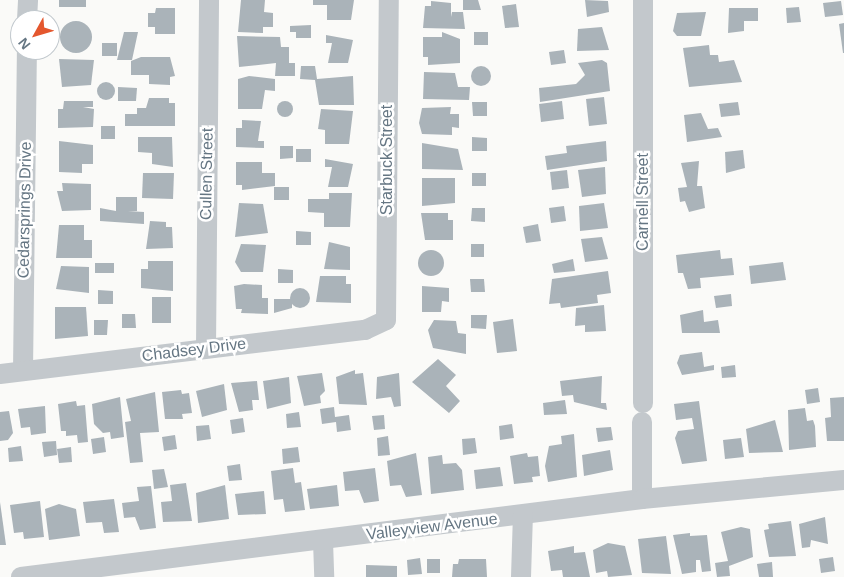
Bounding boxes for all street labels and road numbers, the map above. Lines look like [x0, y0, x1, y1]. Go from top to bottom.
street label: Starbuck Street [377, 105, 397, 215]
street label: Cullen Street [197, 128, 217, 220]
street label: Cedarsprings Drive [14, 141, 36, 279]
street label: Carnell Street [633, 153, 653, 251]
street label: Chadsey Drive [141, 334, 247, 366]
street label: Valleyview Avenue [365, 509, 499, 545]

